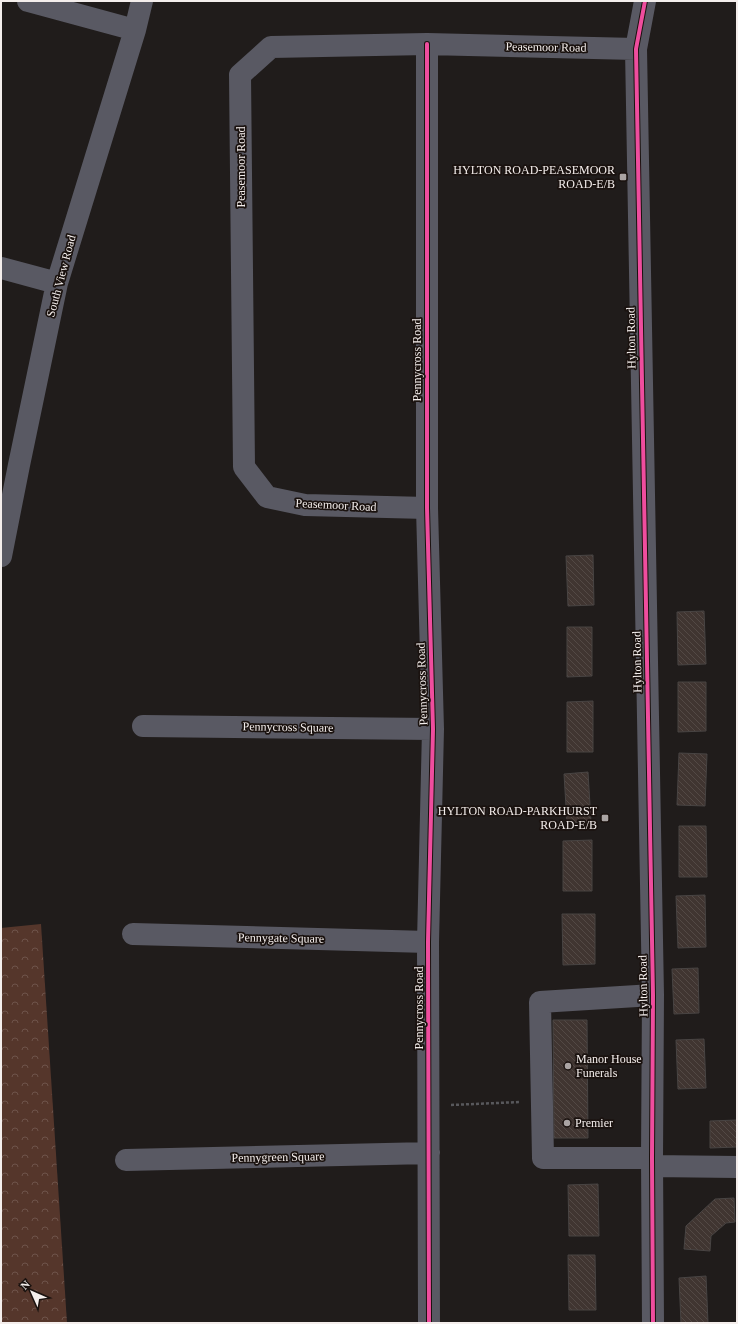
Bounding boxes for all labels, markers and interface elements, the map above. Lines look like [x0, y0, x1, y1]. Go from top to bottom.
street label: Peasemoor Road [505, 39, 587, 55]
street label: Peasemoor Road [234, 127, 248, 207]
place label: HYLTON ROAD-PEASEMOOR ROAD-E/B [453, 163, 615, 191]
marker: HYLTON ROAD-PEASEMOOR ROAD-E/B [618, 172, 628, 182]
street label: South View Road [43, 233, 79, 319]
street label: Hylton Road [623, 307, 639, 369]
street label: Pennycross Road [410, 319, 424, 402]
street label: Peasemoor Road [295, 496, 377, 514]
street label: Hylton Road [629, 631, 645, 693]
street label: Pennycross Road [414, 642, 430, 726]
street label: Pennycross Square [242, 719, 334, 735]
place label: HYLTON ROAD-PARKHURST ROAD-E/B [438, 804, 598, 832]
marker: HYLTON ROAD-PARKHURST ROAD-E/B [600, 813, 610, 823]
street label: Pennygate Square [238, 930, 324, 946]
street label: Hylton Road [635, 955, 651, 1017]
street label: Pennycross Road [412, 967, 426, 1050]
place label: Manor House Funerals [576, 1052, 642, 1080]
marker: Manor House Funerals [563, 1061, 573, 1071]
place label: Premier [575, 1116, 613, 1130]
marker: Premier [562, 1118, 572, 1128]
street label: Pennygreen Square [231, 1149, 325, 1165]
north arrow [12, 1272, 52, 1312]
text: N [18, 1278, 32, 1292]

